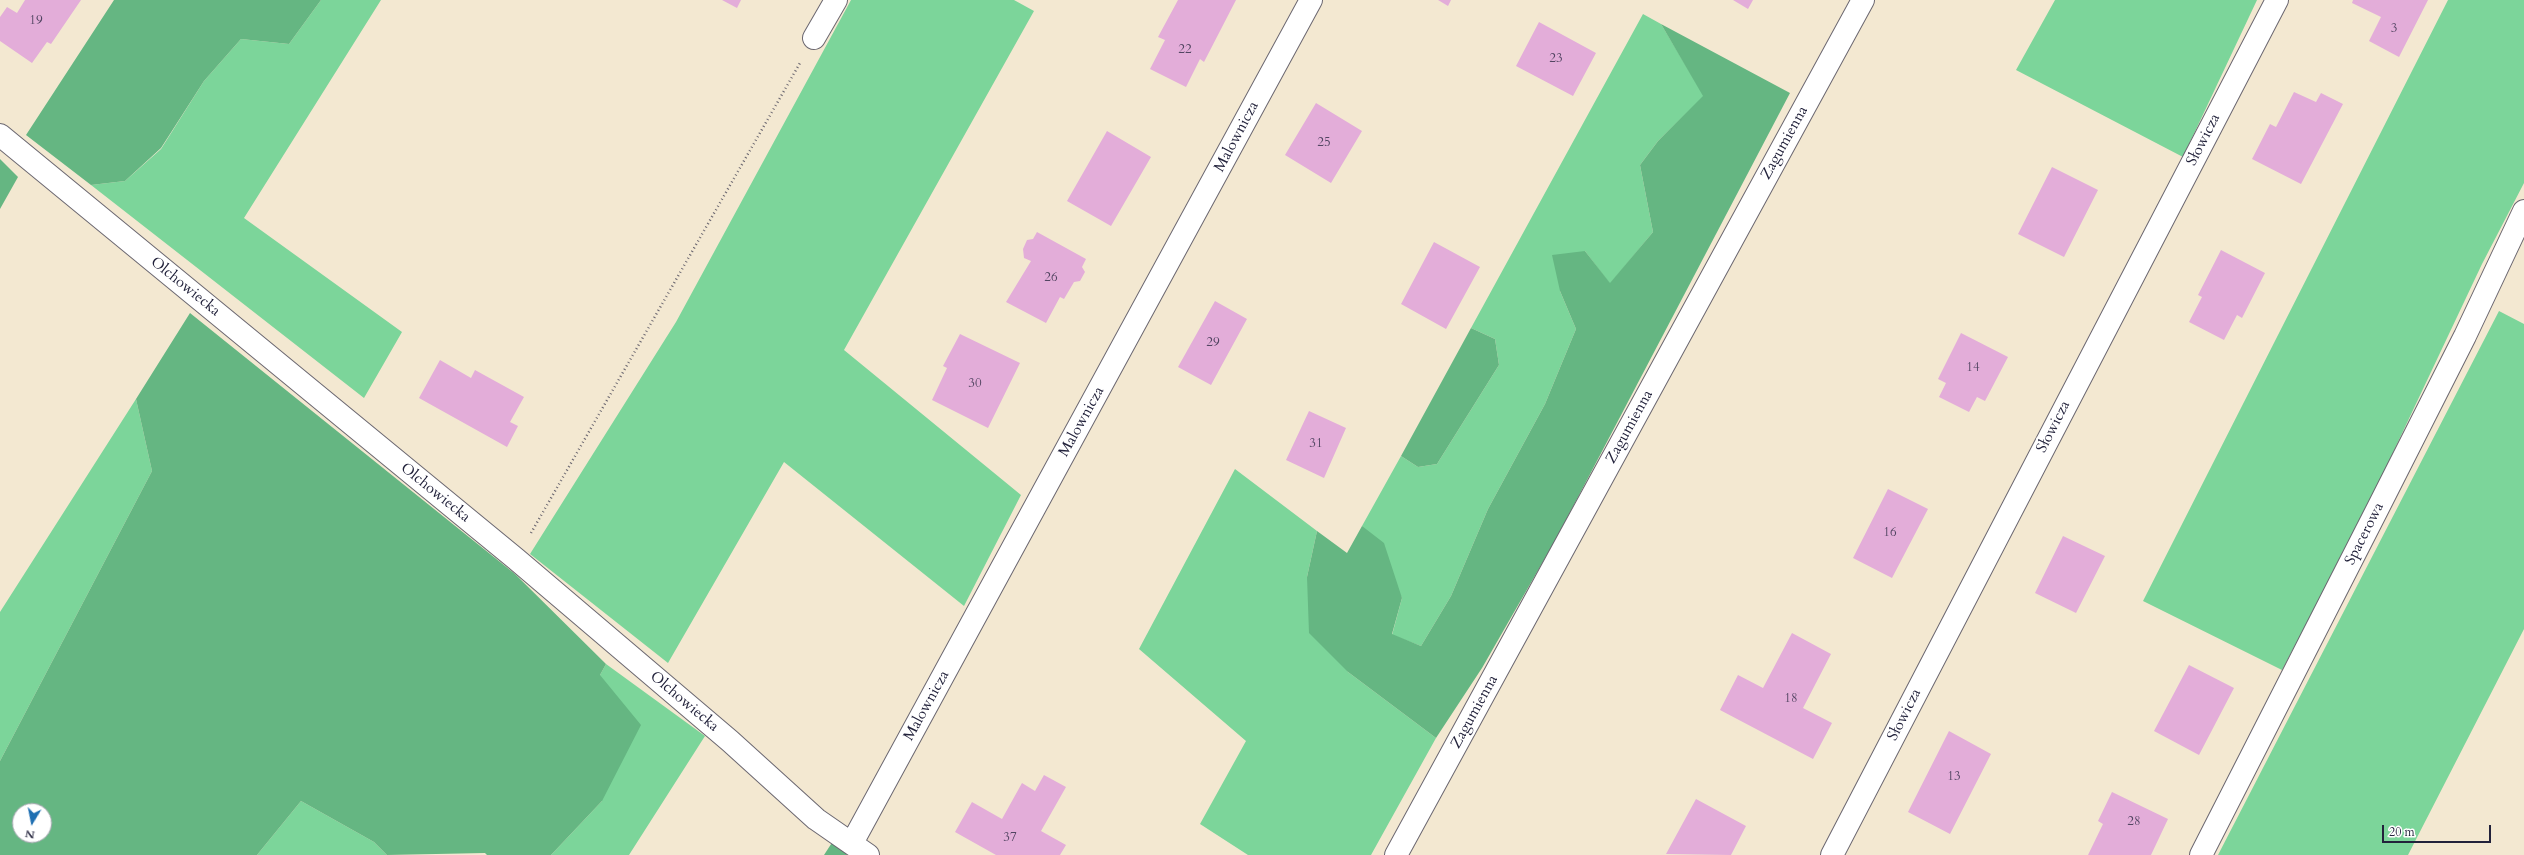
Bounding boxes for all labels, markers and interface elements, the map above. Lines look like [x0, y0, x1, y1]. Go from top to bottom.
house number: 19 [29, 13, 43, 29]
house number: 3 [2391, 21, 2397, 37]
house number: 22 [1178, 42, 1192, 58]
house number: 23 [1549, 51, 1563, 67]
street label: Malownicza [1211, 99, 1263, 175]
street label: Zagumienna [1757, 103, 1813, 183]
street label: Słowicza [2183, 111, 2225, 169]
house number: 25 [1317, 135, 1331, 151]
street label: Olchowiecka [147, 253, 223, 321]
house number: 26 [1044, 270, 1058, 286]
house number: 29 [1206, 335, 1220, 351]
house number: 14 [1966, 360, 1980, 376]
house number: 30 [968, 376, 982, 392]
street label: Malownicza [1055, 384, 1109, 460]
street label: Zagumienna [1602, 387, 1658, 467]
street label: Słowicza [2033, 398, 2075, 456]
house number: 31 [1309, 436, 1323, 452]
street label: Olchowiecka [397, 459, 473, 527]
street label: Spacerowa [2342, 500, 2388, 568]
house number: 16 [1883, 525, 1897, 541]
street label: Olchowiecka [646, 668, 722, 736]
street label: Malownicza [900, 668, 954, 744]
street label: Zagumienna [1447, 672, 1503, 752]
street label: Słowicza [1884, 686, 1926, 744]
house number: 18 [1784, 691, 1798, 707]
house number: 13 [1947, 769, 1961, 785]
north arrow [12, 803, 52, 843]
house number: 28 [2127, 814, 2141, 830]
scale bar [2384, 817, 2493, 843]
text: 20 m [2389, 824, 2415, 840]
text: N [24, 826, 36, 843]
house number: 37 [1003, 830, 1017, 846]

